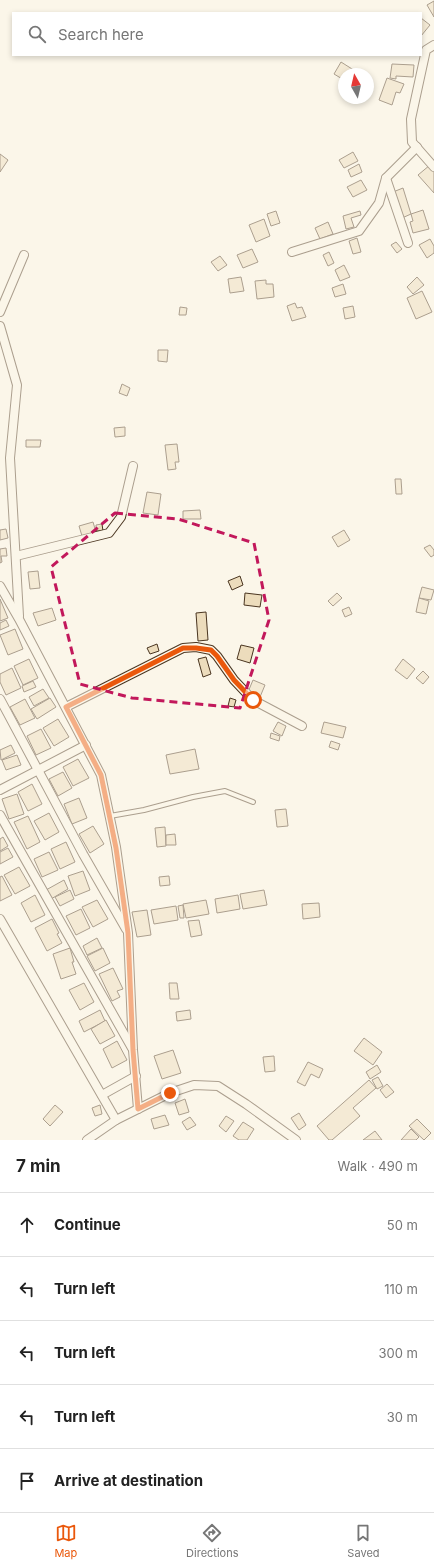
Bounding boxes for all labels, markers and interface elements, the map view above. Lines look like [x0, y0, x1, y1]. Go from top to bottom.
search box [12, 12, 422, 56]
icon: search [26, 23, 48, 45]
text: Search here [58, 25, 144, 44]
north arrow [338, 68, 374, 104]
route start [244, 691, 262, 709]
route end [161, 1084, 179, 1102]
text: 7 min [16, 1156, 61, 1176]
text: Walk · 490 m [338, 1158, 418, 1174]
icon: ahead [16, 1214, 38, 1236]
text: Continue [54, 1215, 121, 1234]
text: 50 m [387, 1217, 418, 1233]
icon: left [16, 1278, 38, 1300]
text: Turn left [54, 1279, 115, 1298]
text: 110 m [384, 1281, 418, 1297]
icon: left [16, 1342, 38, 1364]
text: Turn left [54, 1343, 115, 1362]
text: 300 m [379, 1345, 418, 1361]
icon: left [16, 1406, 38, 1428]
text: Turn left [54, 1407, 115, 1426]
text: 30 m [387, 1409, 418, 1425]
icon: arrive [16, 1470, 38, 1492]
text: Arrive at destination [54, 1471, 203, 1490]
tab: Map [54, 1522, 77, 1560]
tab: Directions [186, 1522, 239, 1560]
tab: Saved [347, 1522, 380, 1560]

